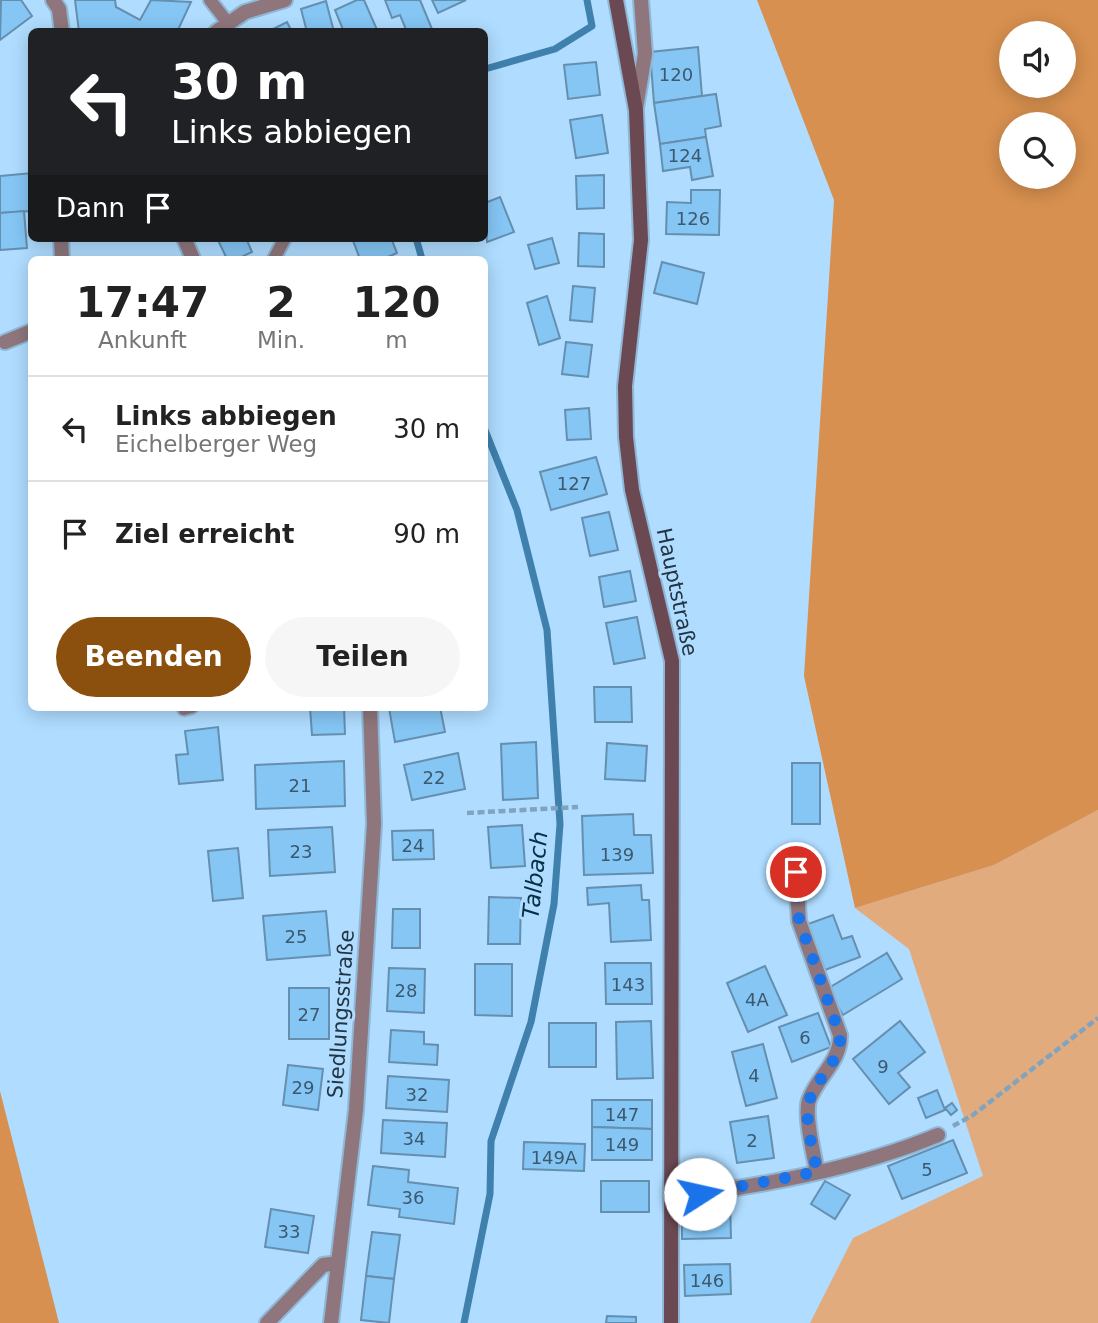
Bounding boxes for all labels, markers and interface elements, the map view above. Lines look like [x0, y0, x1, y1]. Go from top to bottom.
map controls [999, 21, 1076, 189]
button: sound [999, 21, 1076, 98]
text: 30 m [171, 54, 307, 111]
icon: left [56, 56, 147, 147]
house number: 120 [659, 64, 693, 85]
button: search [999, 112, 1076, 189]
text: Links abbiegen [171, 113, 412, 151]
house number: 124 [668, 145, 702, 166]
icon: arrive [139, 189, 177, 227]
text: Dann [56, 193, 125, 223]
house number: 126 [676, 208, 710, 229]
text: 17:47 [76, 278, 209, 327]
text: 2 [266, 278, 296, 327]
text: 120 [353, 278, 440, 327]
text: Ankunft [98, 327, 187, 353]
text: Min. [257, 327, 305, 353]
text: m [385, 327, 408, 353]
text: Links abbiegen [115, 401, 337, 431]
icon: left [56, 410, 94, 448]
text: 30 m [393, 414, 460, 444]
text: Eichelberger Weg [115, 431, 317, 457]
house number: 127 [557, 473, 591, 494]
icon: arrive [56, 515, 94, 553]
text: Ziel erreicht [115, 519, 295, 549]
text: 90 m [393, 519, 460, 549]
street label: Hauptstraße [652, 526, 702, 658]
button: Beenden [56, 617, 251, 697]
button: Teilen [265, 617, 460, 697]
house number: 22 [423, 767, 445, 788]
house number: 21 [289, 775, 311, 796]
water label: Talbach [517, 830, 553, 920]
house number: 24 [402, 835, 424, 856]
house number: 23 [290, 841, 312, 862]
pin [766, 842, 826, 902]
house number: 139 [600, 844, 634, 865]
icon: arrive [777, 853, 815, 891]
house number: 25 [285, 926, 307, 947]
street label: Siedlungsstraße [323, 929, 359, 1099]
house number: 143 [611, 974, 645, 995]
house number: 28 [395, 980, 417, 1001]
house number: 4A [745, 989, 770, 1010]
house number: 27 [298, 1004, 320, 1025]
house number: 6 [799, 1027, 811, 1048]
house number: 9 [877, 1056, 889, 1077]
house number: 4 [748, 1065, 760, 1086]
house number: 29 [292, 1077, 314, 1098]
house number: 32 [406, 1084, 428, 1105]
house number: 147 [605, 1104, 639, 1125]
house number: 34 [403, 1128, 425, 1149]
house number: 2 [746, 1130, 758, 1151]
house number: 149 [605, 1134, 639, 1155]
house number: 149A [531, 1147, 578, 1168]
position arrow [663, 1157, 737, 1231]
house number: 5 [921, 1159, 933, 1180]
house number: 36 [402, 1187, 424, 1208]
house number: 33 [278, 1221, 300, 1242]
house number: 146 [690, 1270, 724, 1291]

